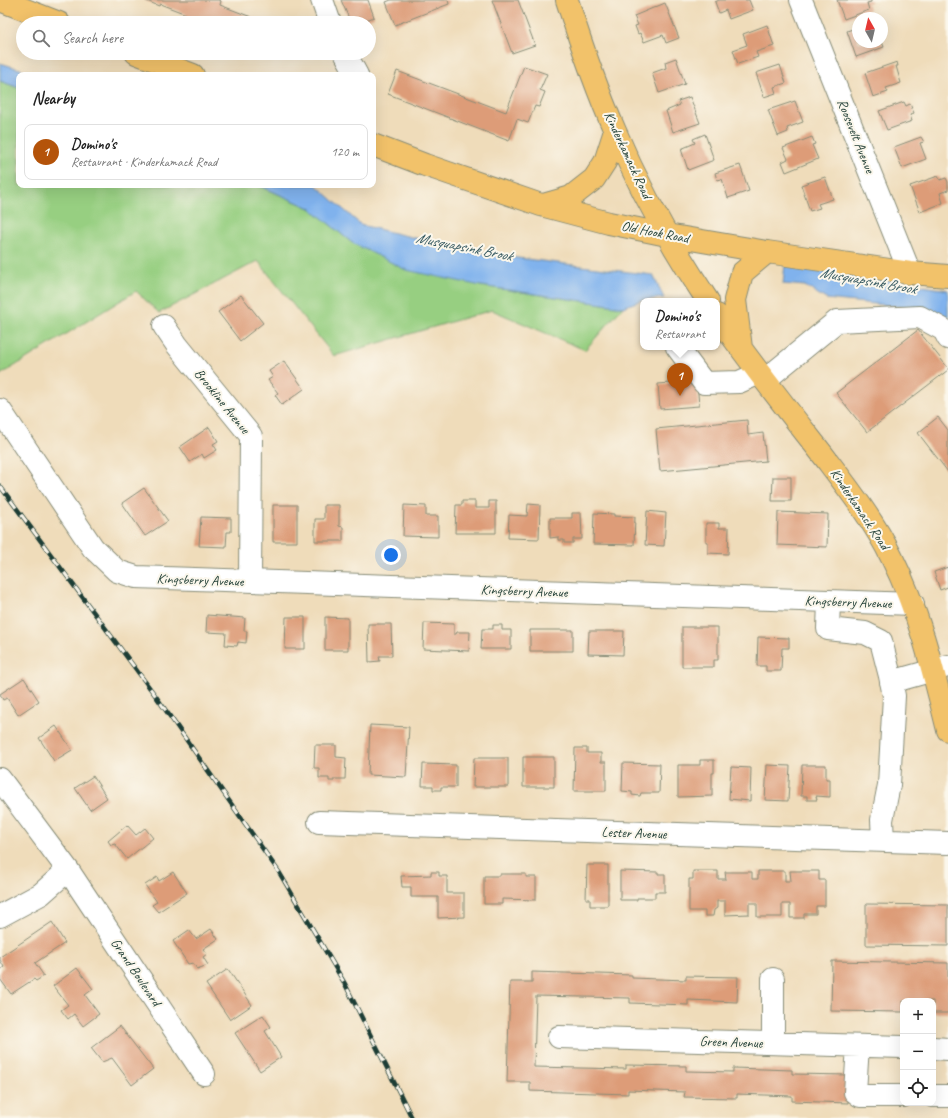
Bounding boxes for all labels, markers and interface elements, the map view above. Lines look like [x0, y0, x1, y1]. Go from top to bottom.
north arrow [852, 12, 888, 48]
search box [16, 16, 376, 60]
icon: search [30, 27, 52, 49]
text: Search here [62, 29, 123, 48]
text: Nearby [32, 88, 75, 109]
street label: Roosevelt Avenue [833, 96, 879, 177]
street label: Kinderkamack Road [600, 109, 657, 203]
text: Domino's [71, 135, 116, 154]
text: 1 [43, 144, 49, 160]
text: 120 m [331, 144, 359, 160]
text: Restaurant · Kinderkamack Road [71, 154, 217, 170]
street label: Old Hook Road [620, 217, 693, 247]
water label: Musquapsink Brook [414, 228, 516, 266]
water label: Musquapsink Brook [818, 263, 920, 299]
popup [640, 298, 720, 350]
text: Domino's [655, 307, 700, 326]
text: Restaurant [655, 326, 705, 342]
pin: 1 [667, 363, 693, 396]
street label: Brookline Avenue [191, 365, 254, 438]
street label: Kinderkamack Road [827, 465, 895, 555]
your location [381, 545, 401, 565]
street label: Kingsberry Avenue [156, 570, 245, 590]
street label: Kingsberry Avenue [480, 581, 569, 601]
street label: Kingsberry Avenue [804, 592, 893, 612]
street label: Lester Avenue [601, 823, 668, 843]
street label: Grand Boulevard [107, 935, 166, 1011]
map controls [900, 998, 936, 1106]
button: + [900, 998, 936, 1034]
street label: Green Avenue [699, 1032, 764, 1052]
button: − [900, 1034, 936, 1070]
button: locate [900, 1070, 936, 1106]

